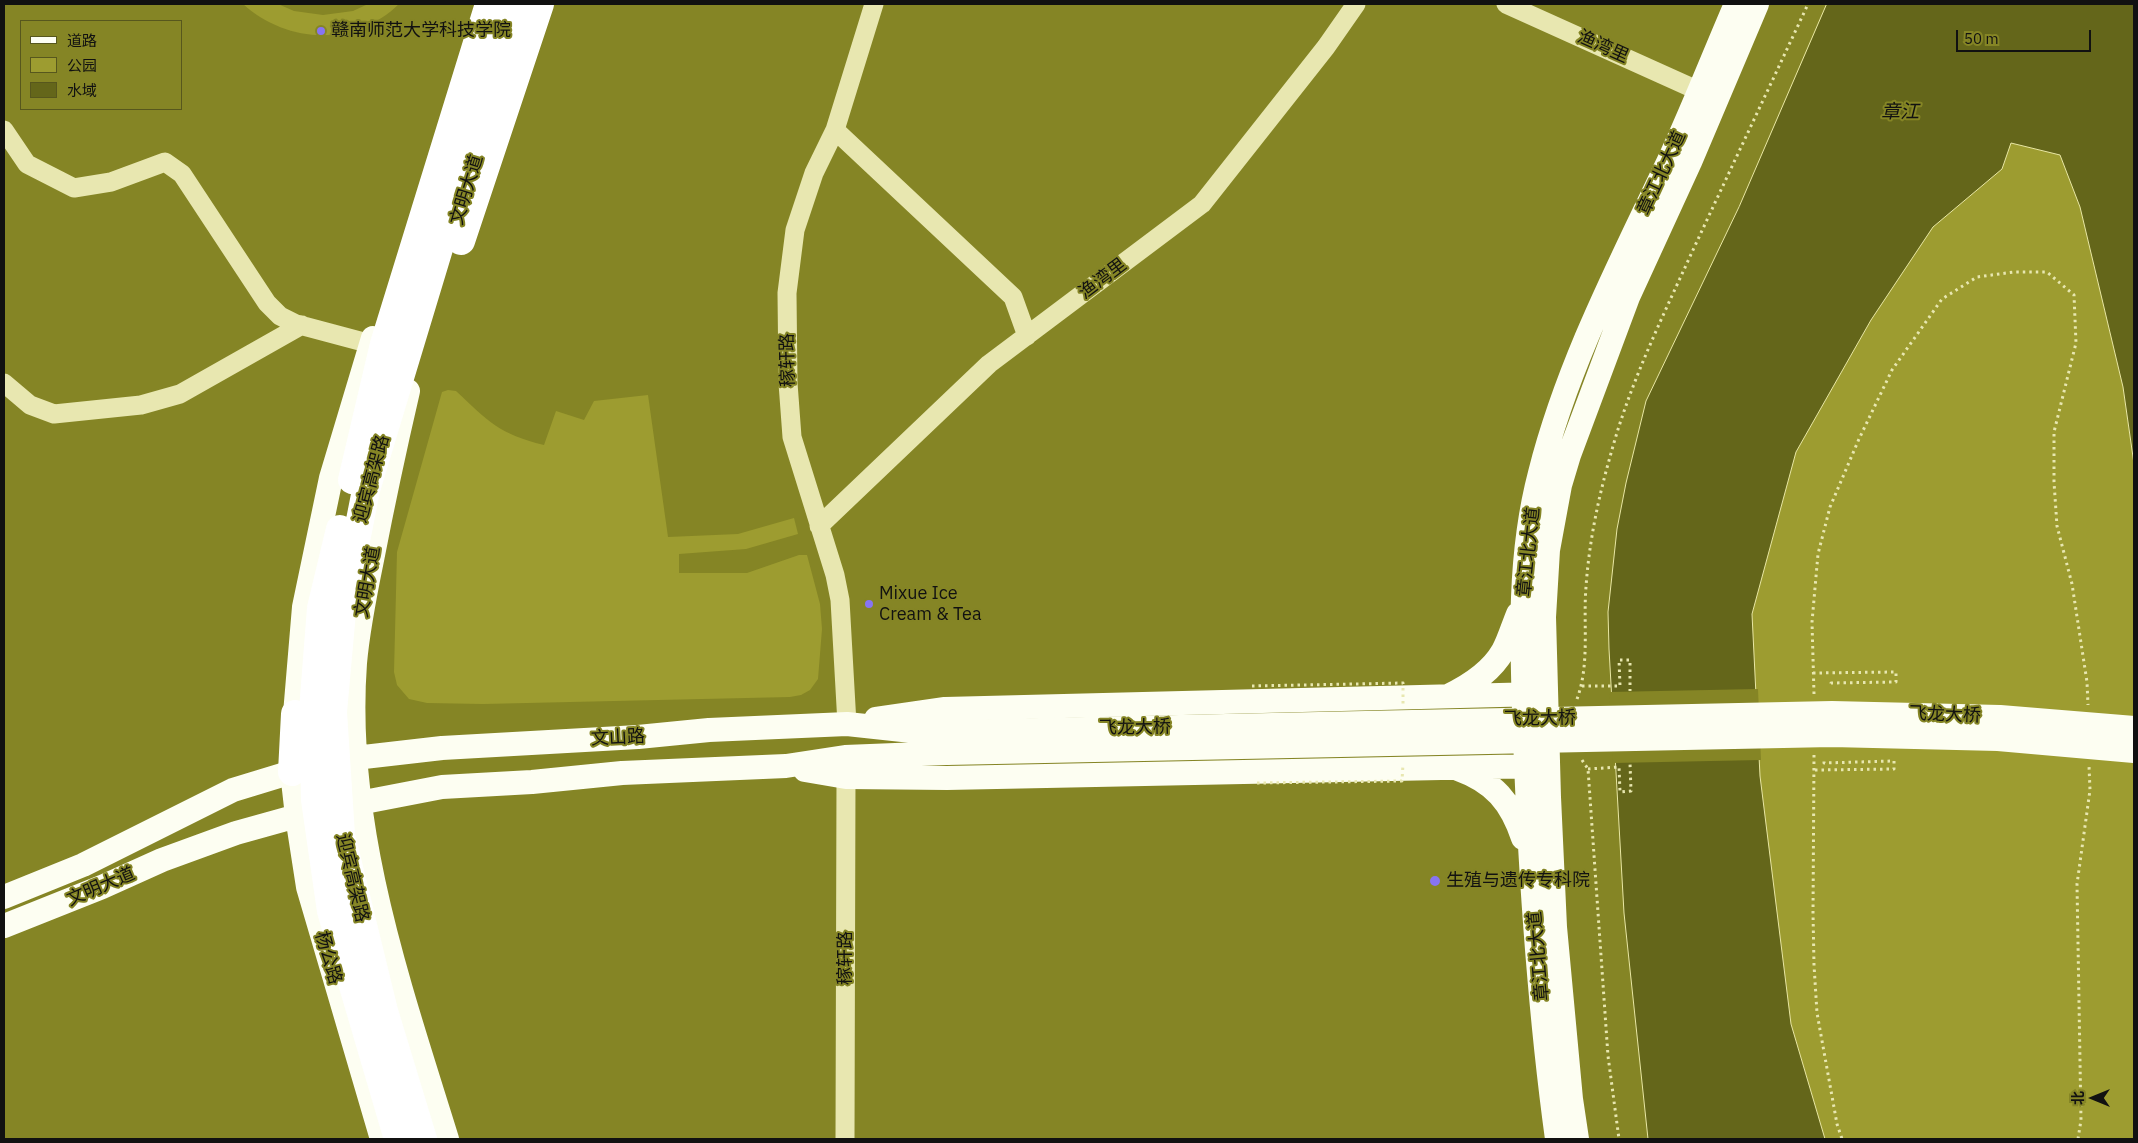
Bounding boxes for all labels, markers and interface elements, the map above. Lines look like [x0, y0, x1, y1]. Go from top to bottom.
legend [20, 20, 182, 110]
place label: 赣南师范大学科技学院 [331, 20, 511, 42]
scale bar [1958, 20, 2093, 52]
marker: 赣南师范大学科技学院 [315, 25, 327, 37]
street label: 渔湾里 [1574, 26, 1632, 68]
text: 50 m [1964, 29, 1999, 48]
text: 道路 [67, 31, 97, 50]
text: 公园 [67, 56, 97, 75]
text: 水域 [67, 81, 97, 100]
water label: 章江 [1881, 102, 1919, 124]
street label: 章江北大道 [1633, 128, 1691, 218]
street label: 文明大道 [446, 152, 488, 228]
street label: 渔湾里 [1075, 254, 1131, 304]
street label: 稼轩路 [777, 333, 799, 387]
street label: 迎宾高架路 [350, 433, 394, 525]
street label: 章江北大道 [1514, 506, 1544, 598]
street label: 文明大道 [351, 545, 385, 619]
place label: Mixue Ice Cream & Tea [879, 583, 982, 626]
marker: Mixue Ice Cream & Tea [863, 598, 875, 610]
street label: 飞龙大桥 [1909, 703, 1981, 727]
street label: 飞龙大桥 [1504, 708, 1576, 730]
street label: 飞龙大桥 [1099, 717, 1171, 739]
street label: 文山路 [590, 726, 646, 750]
street label: 迎宾高架路 [331, 832, 373, 924]
street label: 文明大道 [64, 863, 138, 911]
place label: 生殖与遗传专科院 [1446, 870, 1590, 892]
marker: 生殖与遗传专科院 [1428, 874, 1442, 888]
street label: 章江北大道 [1524, 910, 1554, 1002]
street label: 杨公路 [310, 929, 346, 987]
street label: 稼轩路 [835, 931, 857, 985]
north arrow [2068, 1073, 2118, 1123]
text: 北 [2069, 1091, 2087, 1105]

